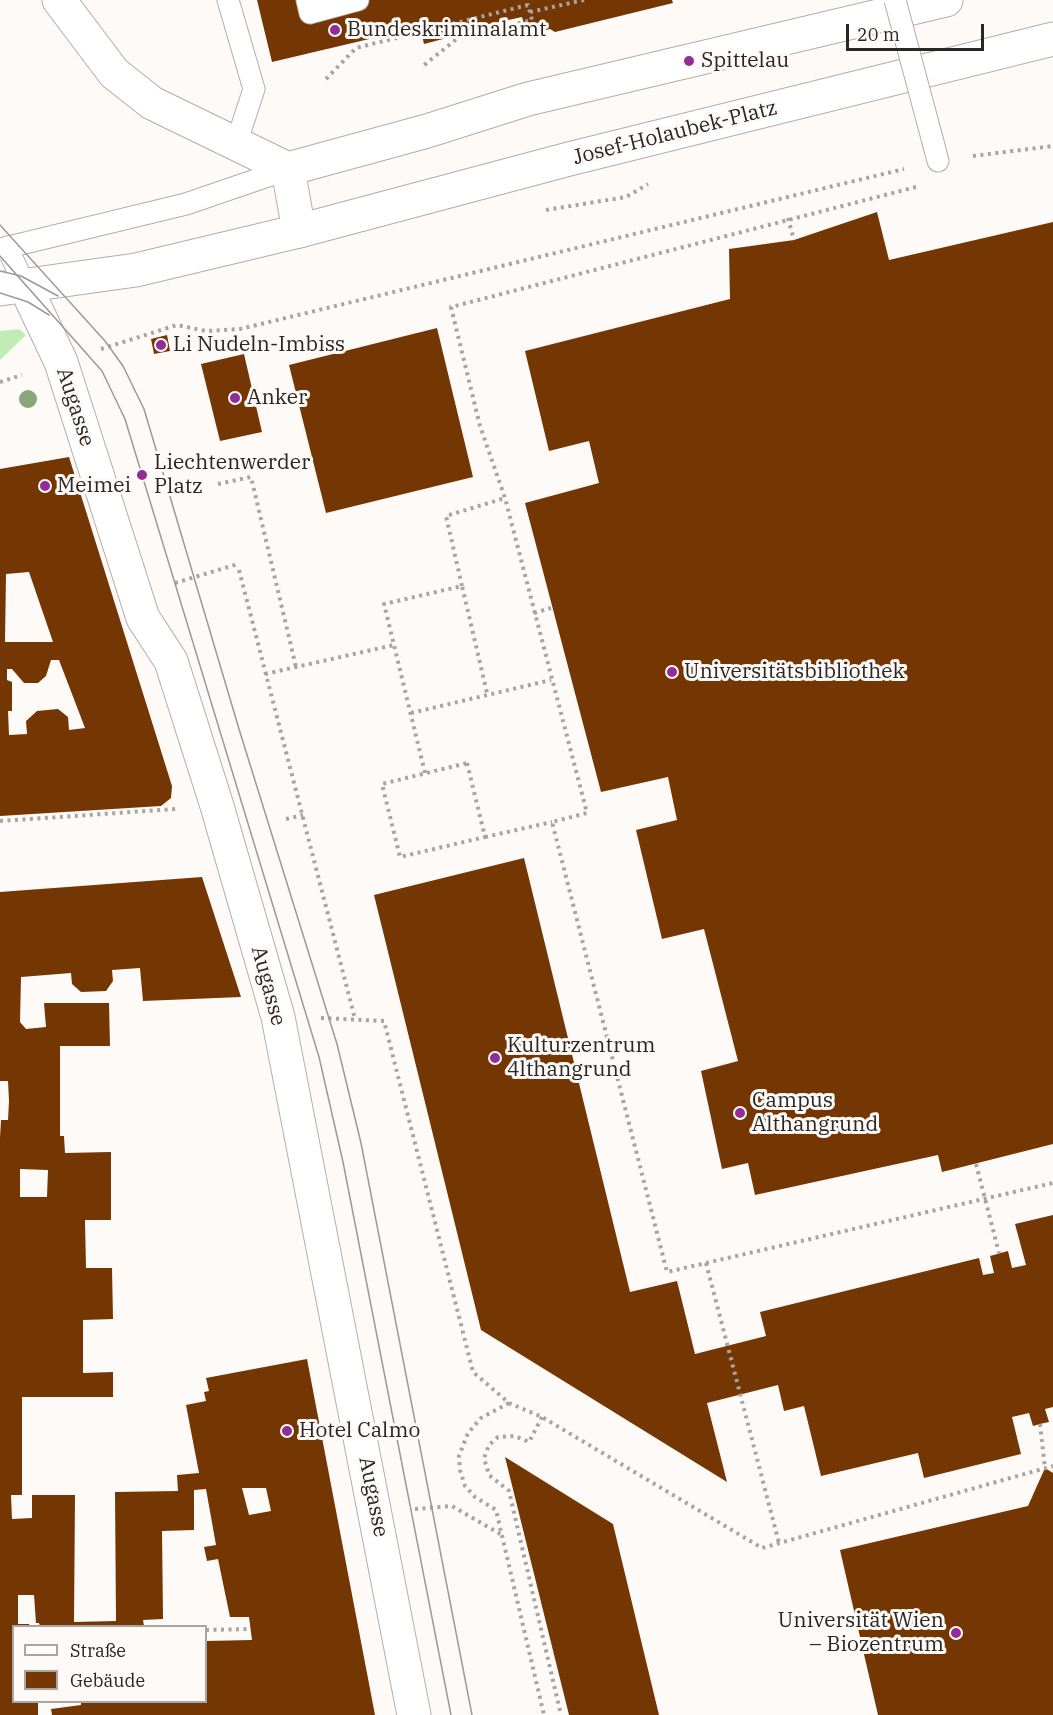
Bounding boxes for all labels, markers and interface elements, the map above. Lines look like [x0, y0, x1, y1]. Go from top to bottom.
scale bar [849, 12, 987, 50]
place label: Bundeskriminalamt [347, 17, 546, 43]
marker: Bundeskriminalamt [328, 23, 342, 37]
text: 20 m [857, 23, 900, 46]
place label: Spittelau [701, 48, 789, 74]
marker: Spittelau [682, 54, 696, 68]
street label: Josef-Holaubek-Platz [570, 95, 780, 171]
place label: Li Nudeln-Imbiss [173, 332, 345, 358]
marker: Li Nudeln-Imbiss [154, 338, 168, 352]
street label: Augasse [50, 364, 100, 450]
place label: Anker [247, 385, 307, 411]
marker: Anker [228, 391, 242, 405]
place label: Liechtenwerder Platz [154, 450, 310, 500]
marker: Liechtenwerder Platz [135, 468, 149, 482]
place label: Meimei [57, 473, 131, 499]
marker: Meimei [38, 479, 52, 493]
place label: Universitätsbibliothek [684, 659, 905, 685]
marker: Universitätsbibliothek [665, 665, 679, 679]
street label: Augasse [245, 943, 291, 1029]
place label: Kulturzentrum 4lthangrund [507, 1033, 656, 1083]
marker: Kulturzentrum 4lthangrund [488, 1051, 502, 1065]
place label: Campus Althangrund [752, 1088, 878, 1138]
marker: Campus Althangrund [733, 1106, 747, 1120]
place label: Hotel Calmo [299, 1418, 420, 1444]
marker: Hotel Calmo [280, 1424, 294, 1438]
street label: Augasse [353, 1455, 393, 1539]
place label: Universität Wien – Biozentrum [778, 1608, 944, 1658]
legend [12, 1625, 207, 1703]
marker: Universität Wien – Biozentrum [949, 1626, 963, 1640]
text: Straße [70, 1639, 126, 1662]
text: Gebäude [70, 1669, 145, 1692]

